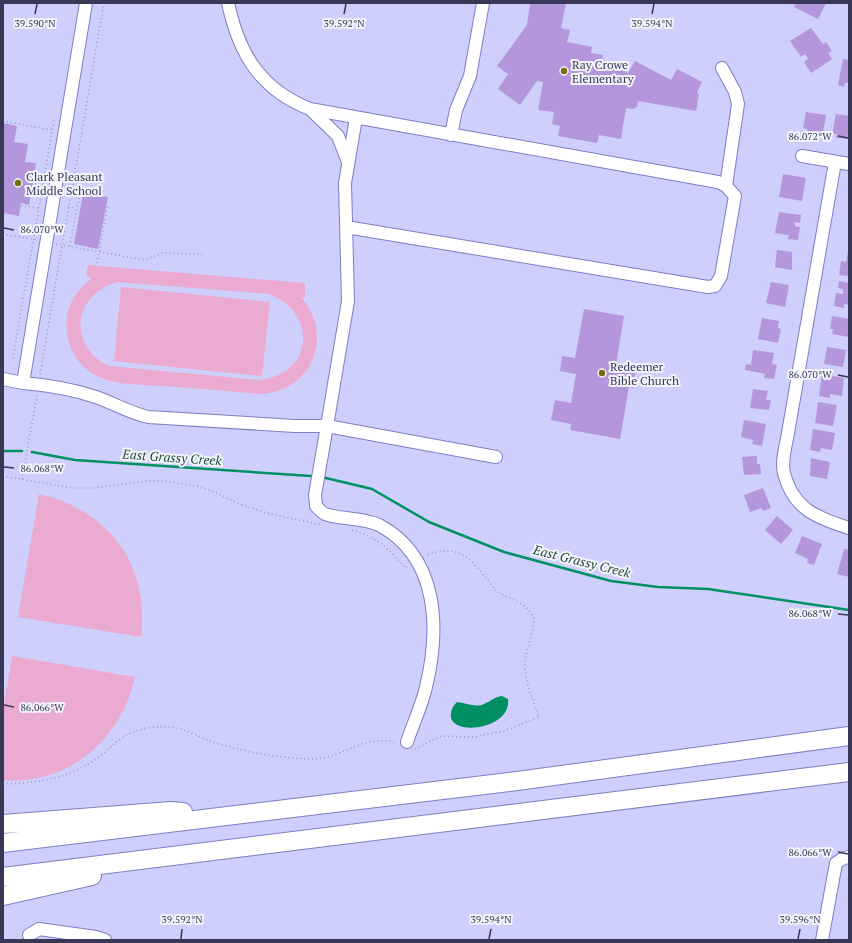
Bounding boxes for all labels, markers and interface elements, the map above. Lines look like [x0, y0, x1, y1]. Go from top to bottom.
text: 39.590°N [15, 17, 56, 30]
text: 39.592°N [324, 17, 365, 30]
text: 39.594°N [632, 17, 673, 30]
place label: Ray Crowe Elementary [572, 57, 634, 86]
marker: Ray Crowe Elementary [559, 66, 569, 76]
text: 86.072°W [788, 130, 832, 143]
place label: Clark Pleasant Middle School [26, 169, 103, 198]
marker: Clark Pleasant Middle School [13, 178, 23, 188]
text: 86.070°W [20, 223, 64, 236]
place label: Redeemer Bible Church [610, 359, 679, 388]
marker: Redeemer Bible Church [597, 368, 607, 378]
text: 86.070°W [788, 368, 832, 381]
water label: East Grassy Creek [121, 444, 223, 469]
text: 86.068°W [20, 462, 64, 475]
water label: East Grassy Creek [531, 540, 633, 582]
text: 86.068°W [788, 607, 832, 620]
text: 86.066°W [20, 701, 64, 714]
text: 86.066°W [788, 846, 832, 859]
text: 39.592°N [162, 913, 203, 926]
text: 39.594°N [471, 913, 512, 926]
text: 39.596°N [780, 913, 821, 926]

